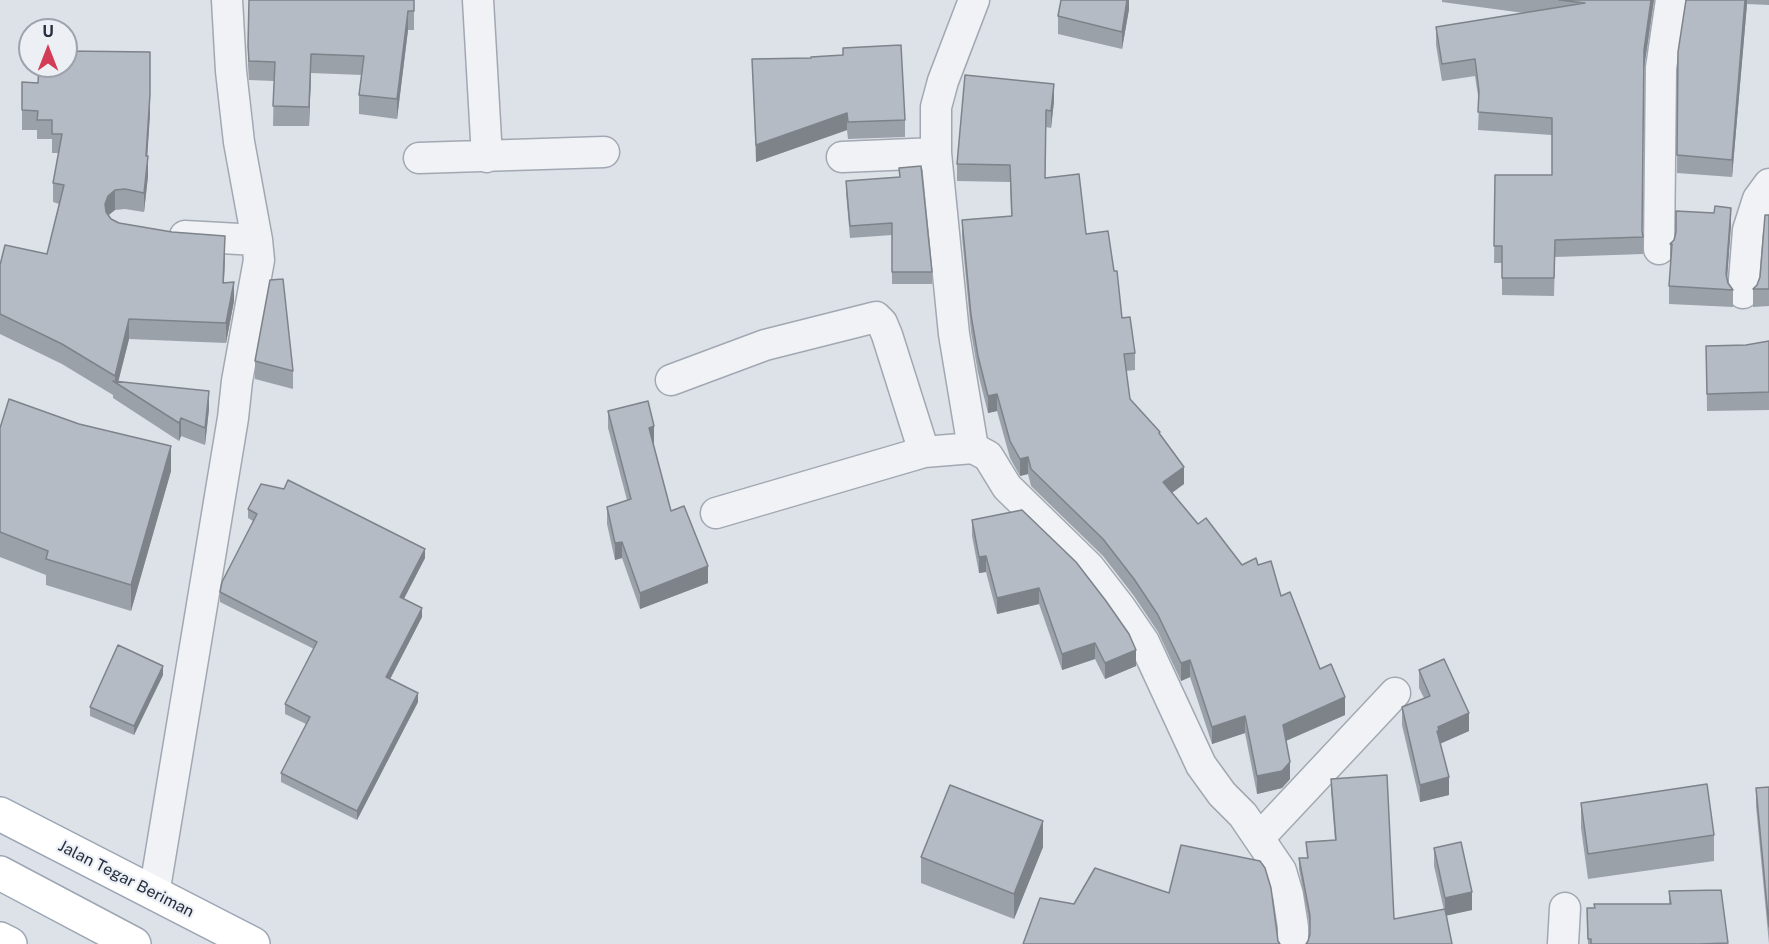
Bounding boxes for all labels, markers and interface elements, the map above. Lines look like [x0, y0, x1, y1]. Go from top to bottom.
north arrow [18, 18, 78, 78]
text: U [42, 22, 54, 41]
street label: Jalan Tegar Beriman [55, 836, 197, 922]

